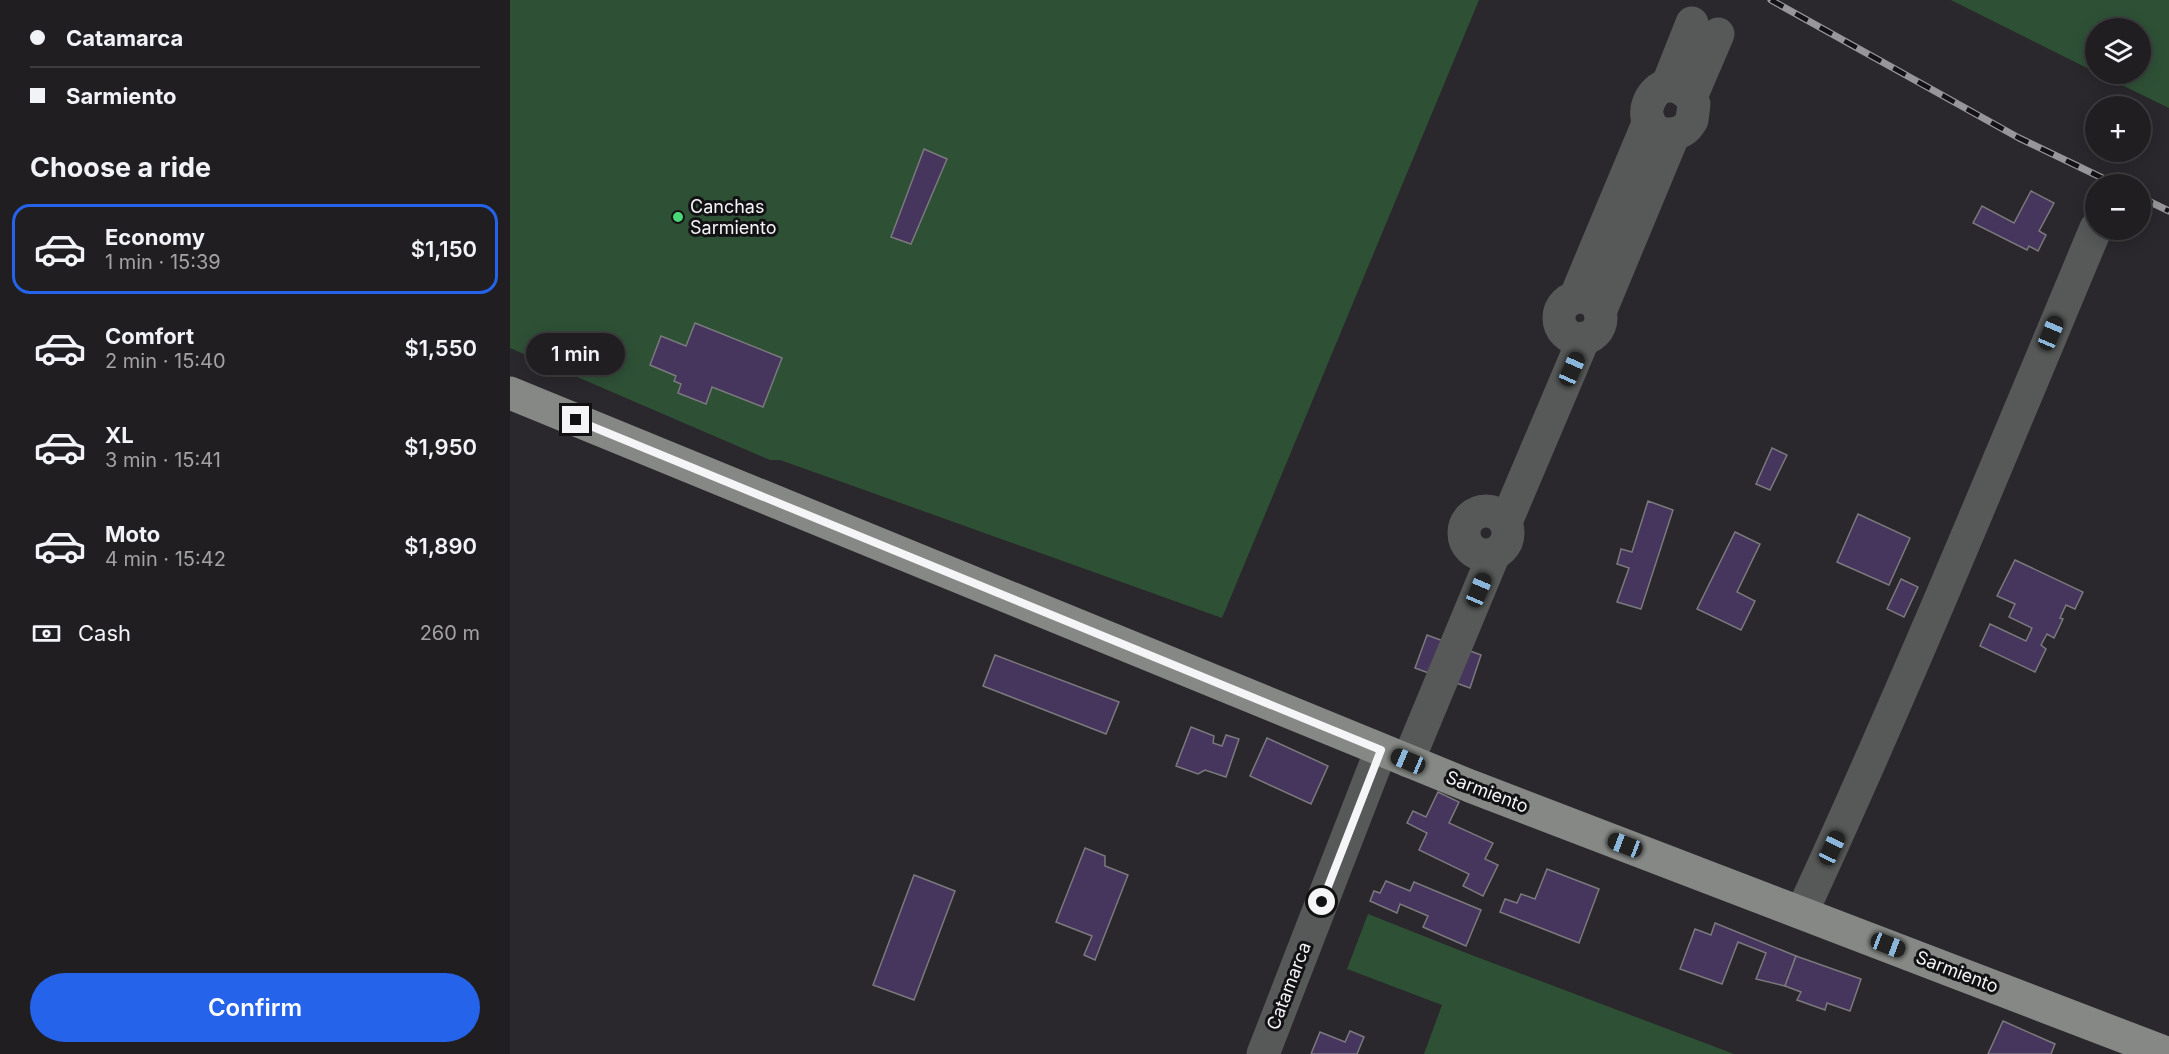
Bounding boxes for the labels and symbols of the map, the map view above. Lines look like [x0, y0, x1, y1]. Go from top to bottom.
place label: Canchas Sarmiento [690, 196, 776, 238]
marker: Canchas Sarmiento [671, 210, 685, 224]
car [2036, 313, 2066, 353]
callout: 1 min [526, 333, 626, 375]
car [1556, 349, 1588, 389]
route end [562, 406, 589, 433]
car [1464, 570, 1494, 610]
car [1388, 746, 1428, 776]
street label: Sarmiento [1443, 766, 1531, 817]
car [1816, 828, 1848, 868]
car [1605, 830, 1645, 860]
route start [1308, 888, 1335, 915]
car [1868, 930, 1908, 960]
street label: Catamarca [1262, 939, 1315, 1033]
street label: Sarmiento [1913, 946, 2001, 997]

